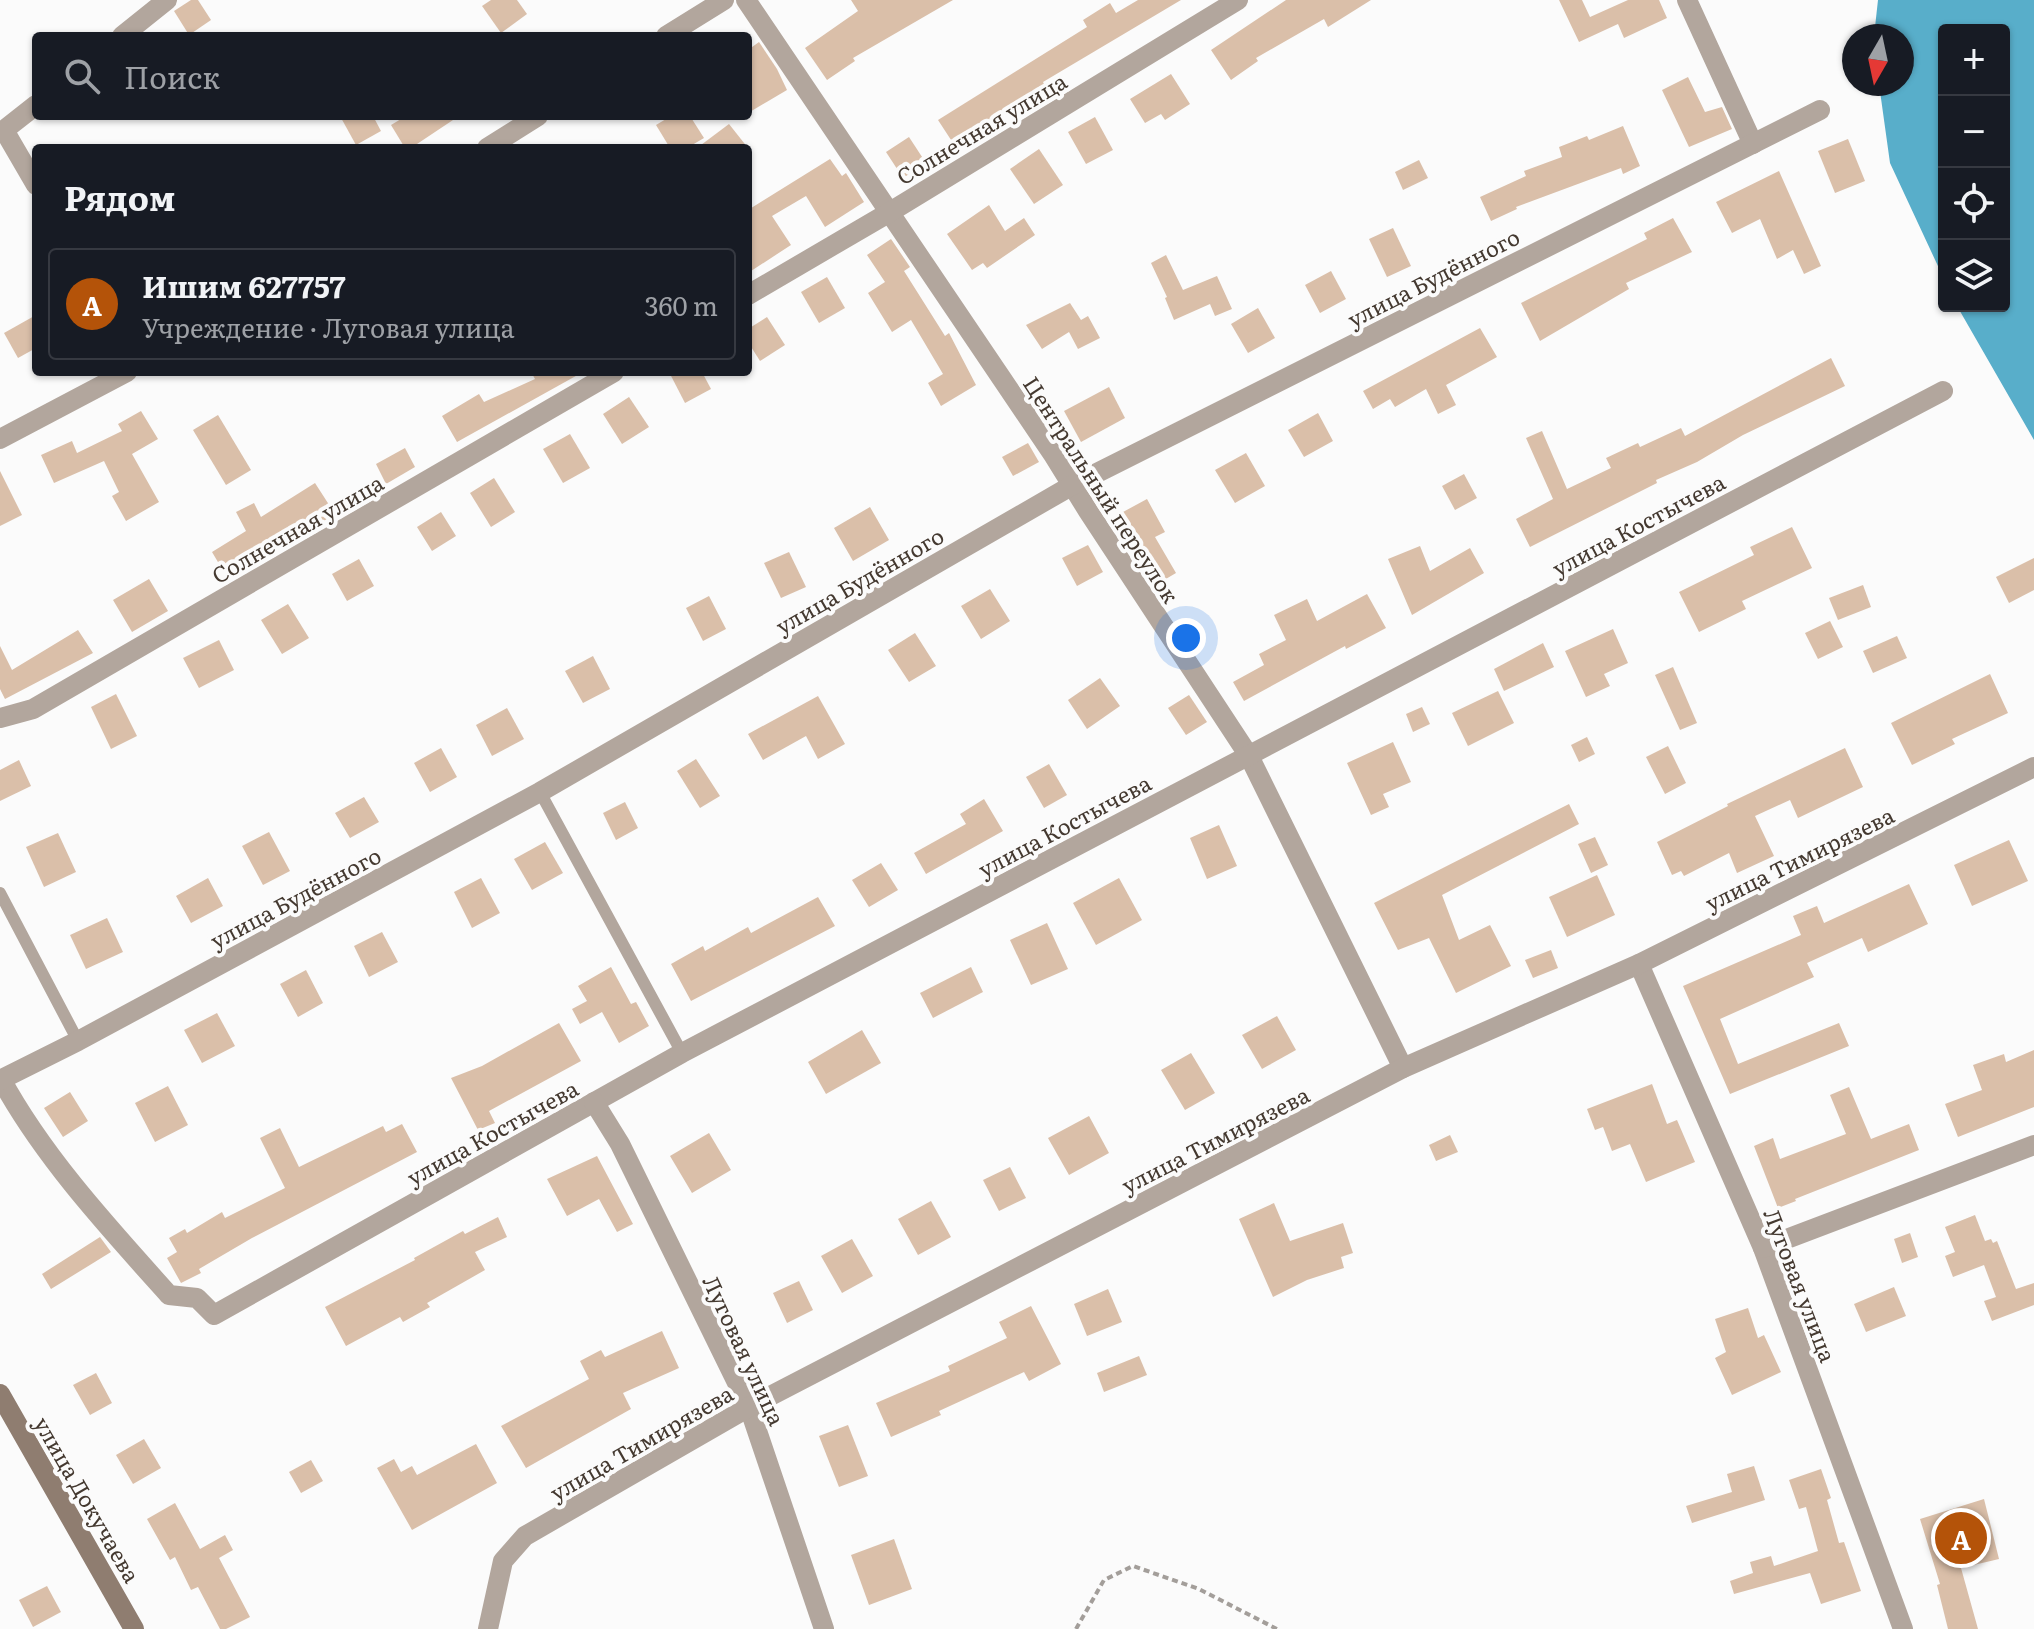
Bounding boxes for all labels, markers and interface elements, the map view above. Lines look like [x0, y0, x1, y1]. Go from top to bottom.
north arrow [1842, 24, 1914, 96]
map controls [1938, 24, 2010, 312]
button: + [1938, 24, 2010, 96]
search box [32, 32, 752, 120]
icon: search [60, 54, 104, 98]
text: Поиск [124, 54, 220, 98]
street label: Солнечная улица [889, 64, 1073, 192]
button: − [1938, 96, 2010, 168]
button: locate [1938, 168, 2010, 240]
text: Рядом [64, 171, 176, 221]
street label: улица Будённого [1341, 219, 1525, 335]
button: layers [1938, 240, 2010, 312]
text: Ишим 627757 [142, 263, 346, 307]
text: A [82, 285, 102, 324]
text: 360 m [644, 285, 718, 324]
text: Учреждение · Луговая улица [142, 307, 514, 346]
street label: Центральный переулок [1016, 369, 1188, 609]
street label: улица Костычева [1546, 464, 1731, 584]
street label: Солнечная улица [205, 465, 389, 591]
street label: улица Будённого [769, 518, 949, 642]
your location [1166, 618, 1206, 658]
street label: улица Костычева [972, 765, 1157, 885]
street label: улица Тимирязева [1699, 798, 1899, 918]
street label: улица Будённого [204, 838, 386, 956]
street label: улица Костычева [400, 1071, 584, 1193]
street label: улица Тимирязева [1115, 1077, 1315, 1201]
street label: Луговая улица [1757, 1203, 1846, 1367]
street label: Луговая улица [696, 1270, 794, 1431]
street label: улица Тимирязева [543, 1376, 739, 1508]
street label: улица Докучаева [27, 1410, 149, 1588]
pin: A [1935, 1508, 1987, 1568]

